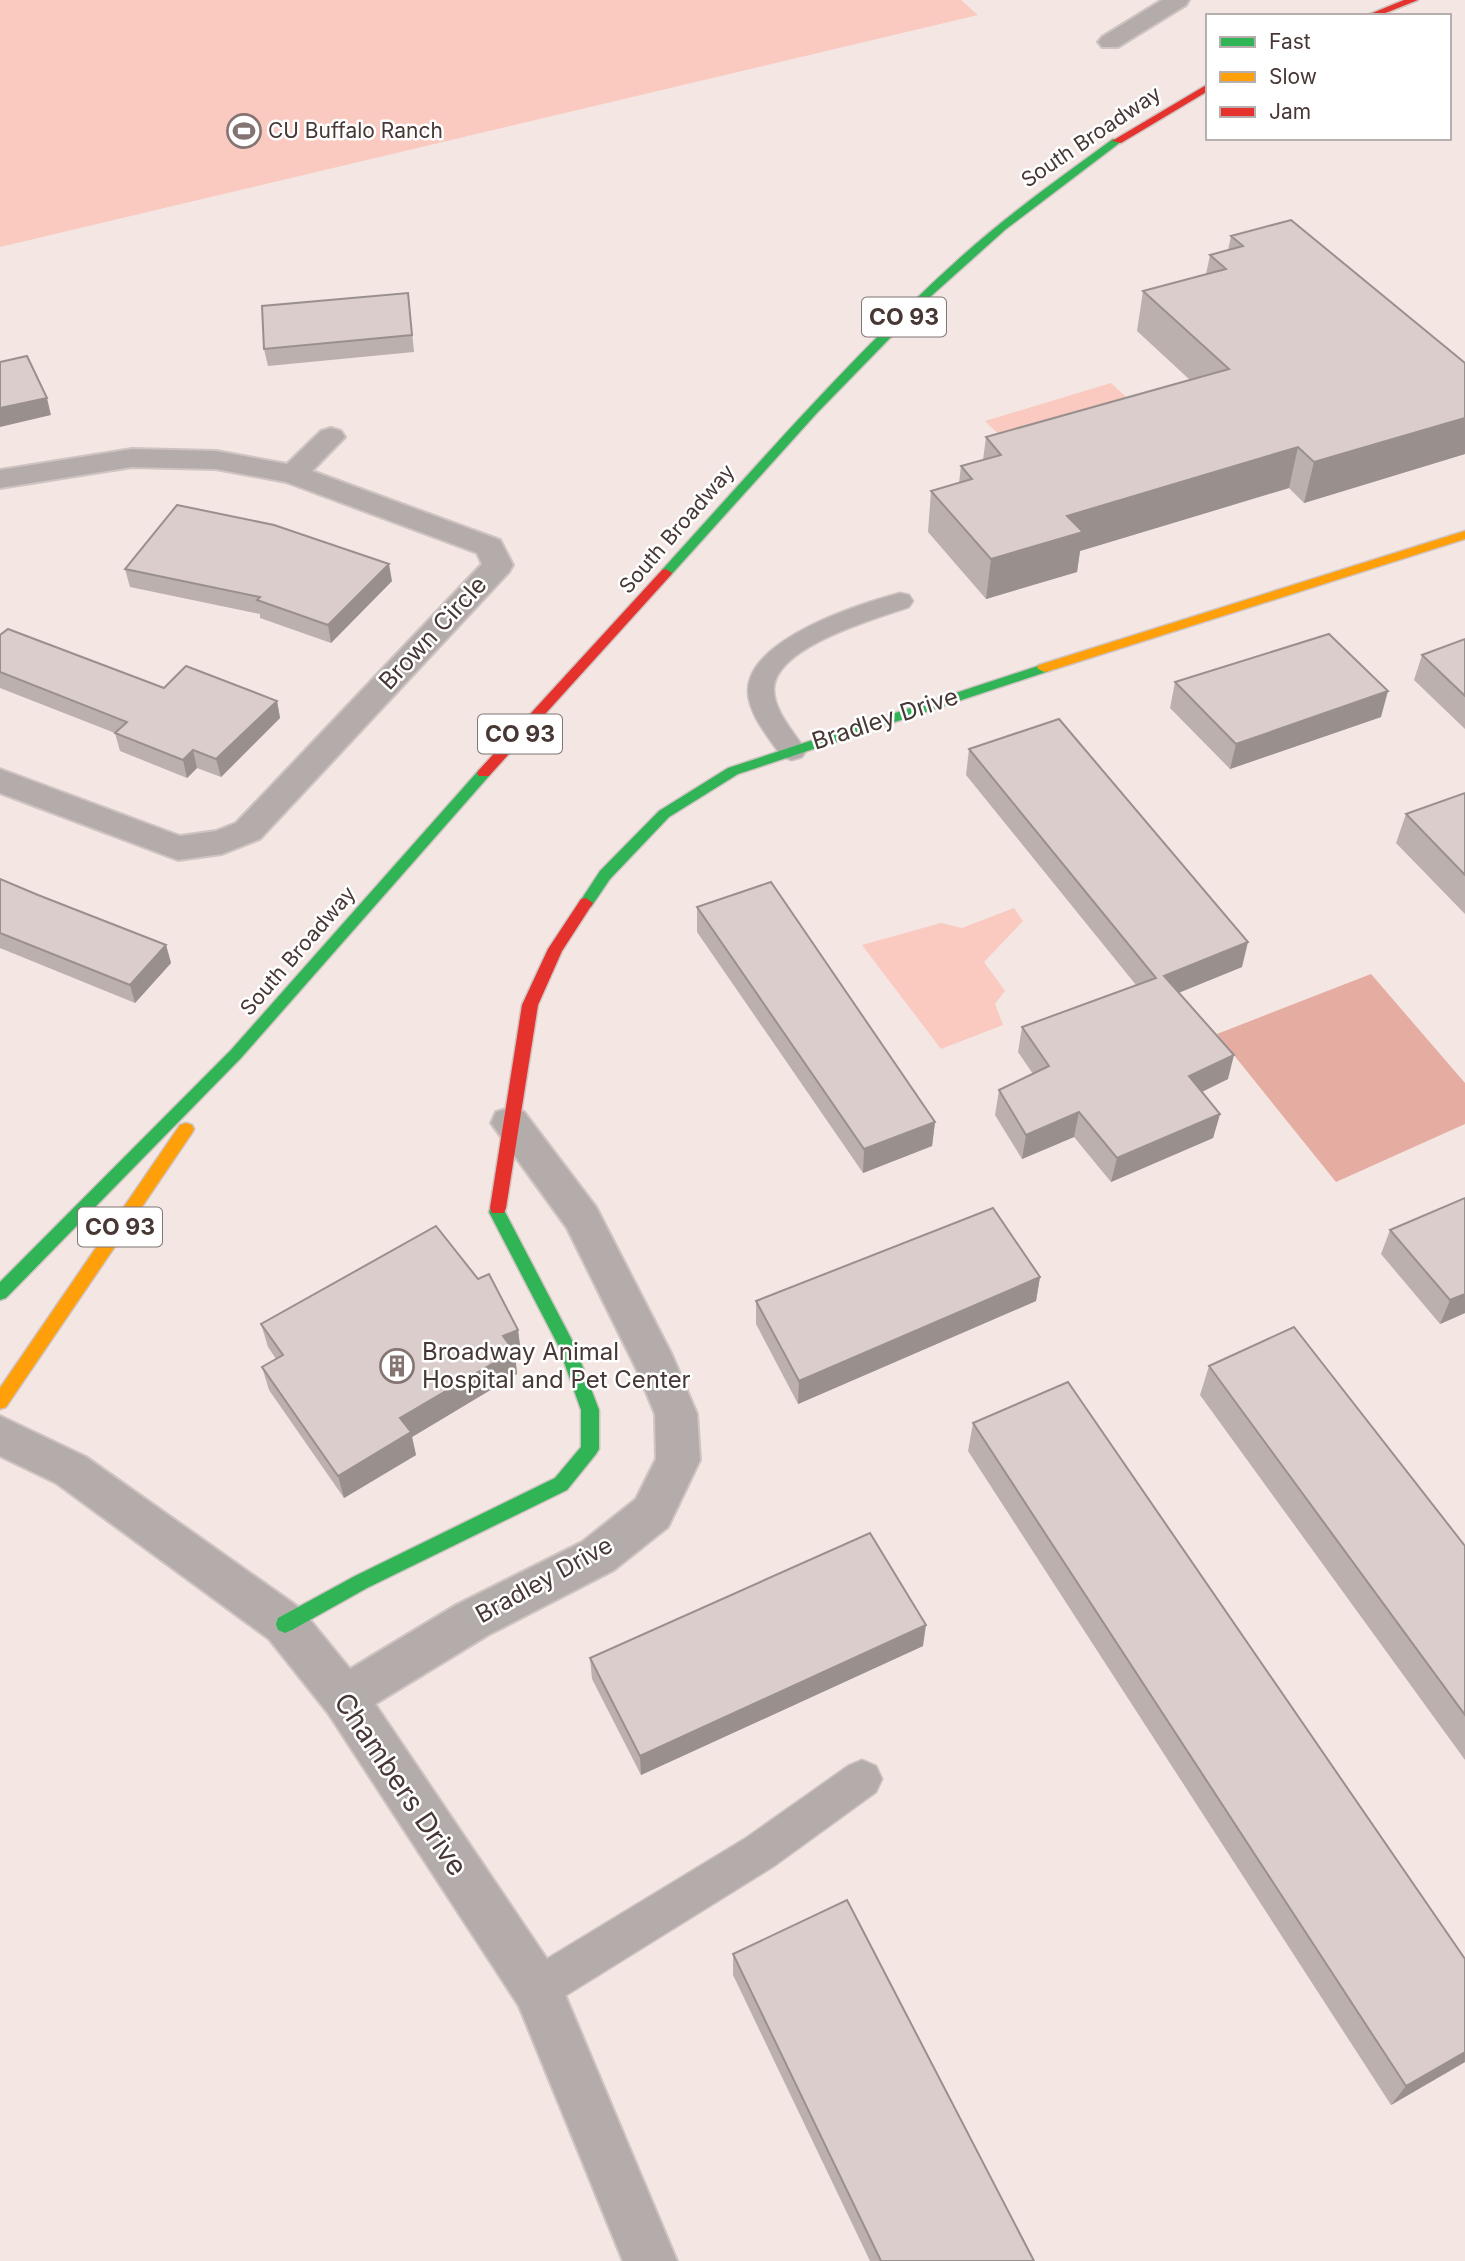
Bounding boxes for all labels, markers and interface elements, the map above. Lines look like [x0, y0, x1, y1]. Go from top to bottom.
legend [1206, 14, 1451, 140]
text: Fast [1269, 29, 1311, 54]
text: Slow [1269, 64, 1317, 89]
street label: South Broadway [1016, 81, 1165, 192]
text: Jam [1269, 99, 1311, 124]
sports icon: CU Buffalo Ranch [225, 112, 263, 150]
place label: CU Buffalo Ranch [268, 118, 443, 143]
road number: CO 93 [862, 298, 946, 336]
street label: South Broadway [614, 459, 740, 598]
street label: Brown Circle [373, 570, 492, 695]
street label: Bradley Drive [808, 681, 962, 756]
road number: CO 93 [478, 714, 562, 754]
street label: South Broadway [235, 881, 361, 1020]
road number: CO 93 [78, 1208, 162, 1246]
place label: Broadway Animal Hospital and Pet Center [422, 1337, 691, 1394]
building icon: Broadway Animal Hospital and Pet Center [378, 1347, 416, 1385]
street label: Bradley Drive [470, 1530, 617, 1629]
street label: Chambers Drive [327, 1686, 475, 1882]

